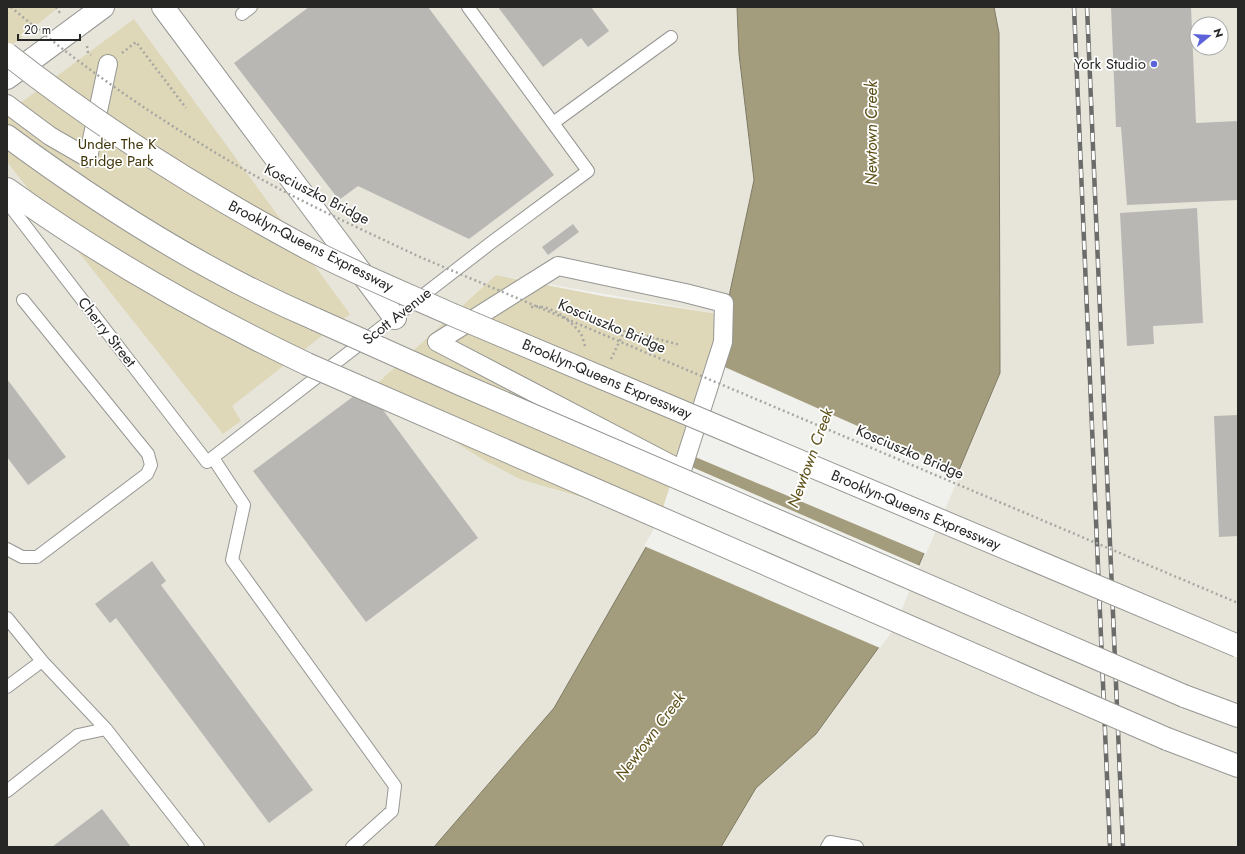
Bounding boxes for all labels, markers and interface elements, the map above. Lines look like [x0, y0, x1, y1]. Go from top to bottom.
scale bar [18, 16, 80, 42]
north arrow [1189, 16, 1229, 56]
text: 20 m [24, 21, 51, 39]
text: N [1210, 26, 1227, 40]
place label: York Studio [1074, 53, 1146, 75]
marker: York Studio [1149, 59, 1159, 69]
water label: Newtown Creek [860, 80, 883, 185]
park label: Under The K Bridge Park [78, 133, 157, 172]
street label: Kosciuszko Bridge [261, 158, 374, 230]
street label: Brooklyn-Queens Expressway [225, 195, 398, 297]
street label: Scott Avenue [358, 282, 436, 350]
street label: Cherry Street [73, 292, 142, 372]
street label: Kosciuszko Bridge [555, 293, 670, 359]
street label: Brooklyn-Queens Expressway [519, 333, 696, 425]
water label: Newtown Creek [781, 404, 839, 511]
street label: Kosciuszko Bridge [853, 419, 968, 485]
street label: Brooklyn-Queens Expressway [828, 464, 1005, 556]
water label: Newtown Creek [609, 686, 691, 785]

